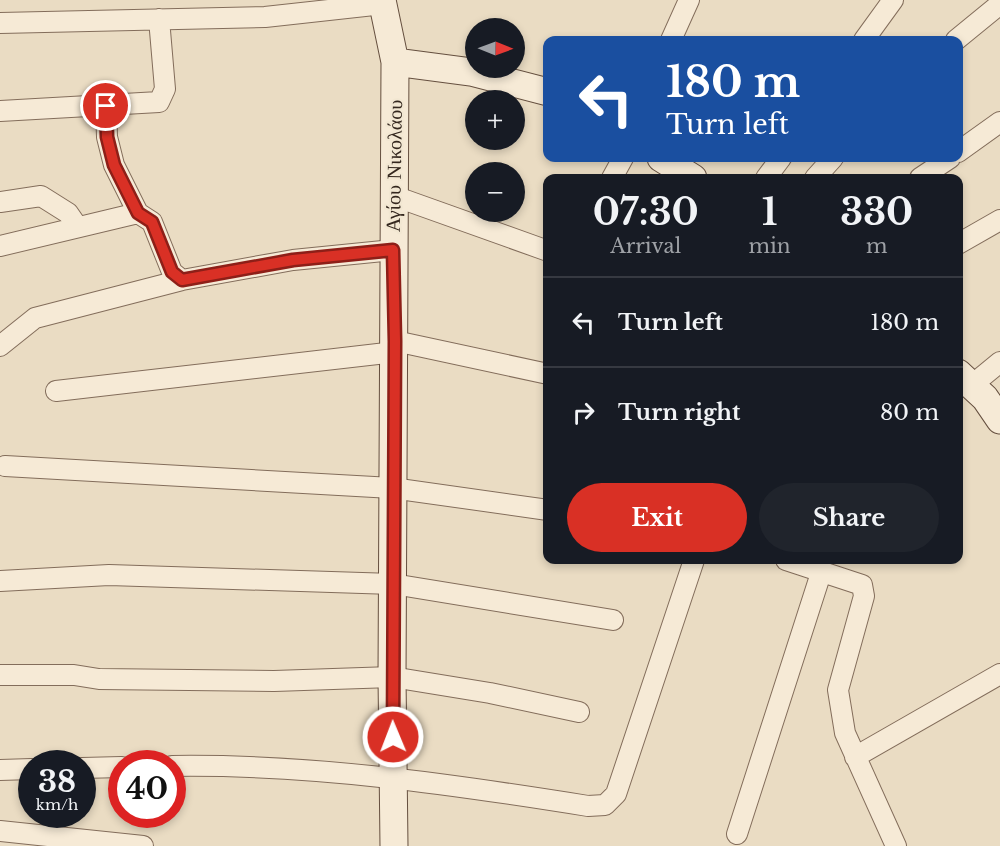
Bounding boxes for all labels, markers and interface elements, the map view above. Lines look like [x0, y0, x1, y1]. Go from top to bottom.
north arrow [465, 18, 525, 78]
map controls [465, 18, 525, 222]
text: 180 m [666, 56, 800, 108]
icon: left [567, 60, 645, 138]
pin [80, 80, 131, 131]
icon: arrive [89, 89, 122, 122]
button: + [465, 90, 525, 150]
street label: Αγίου Νικολάου [381, 99, 407, 232]
text: Turn left [666, 108, 789, 141]
button: − [465, 162, 525, 222]
text: 07:30 [593, 190, 699, 235]
text: 1 [762, 190, 777, 235]
text: 330 [840, 190, 913, 235]
text: Arrival [610, 234, 681, 258]
text: min [748, 234, 791, 258]
text: m [866, 234, 887, 258]
icon: left [567, 306, 600, 339]
text: Turn left [618, 309, 723, 336]
text: 180 m [870, 309, 939, 336]
icon: right [567, 396, 600, 429]
text: Turn right [618, 399, 740, 426]
text: 80 m [880, 399, 939, 426]
button: Exit [567, 483, 747, 552]
button: Share [759, 483, 939, 552]
position arrow [361, 705, 425, 769]
speed limit sign: 40 [108, 750, 186, 828]
text: 38 [38, 763, 76, 800]
text: km/h [36, 795, 78, 814]

